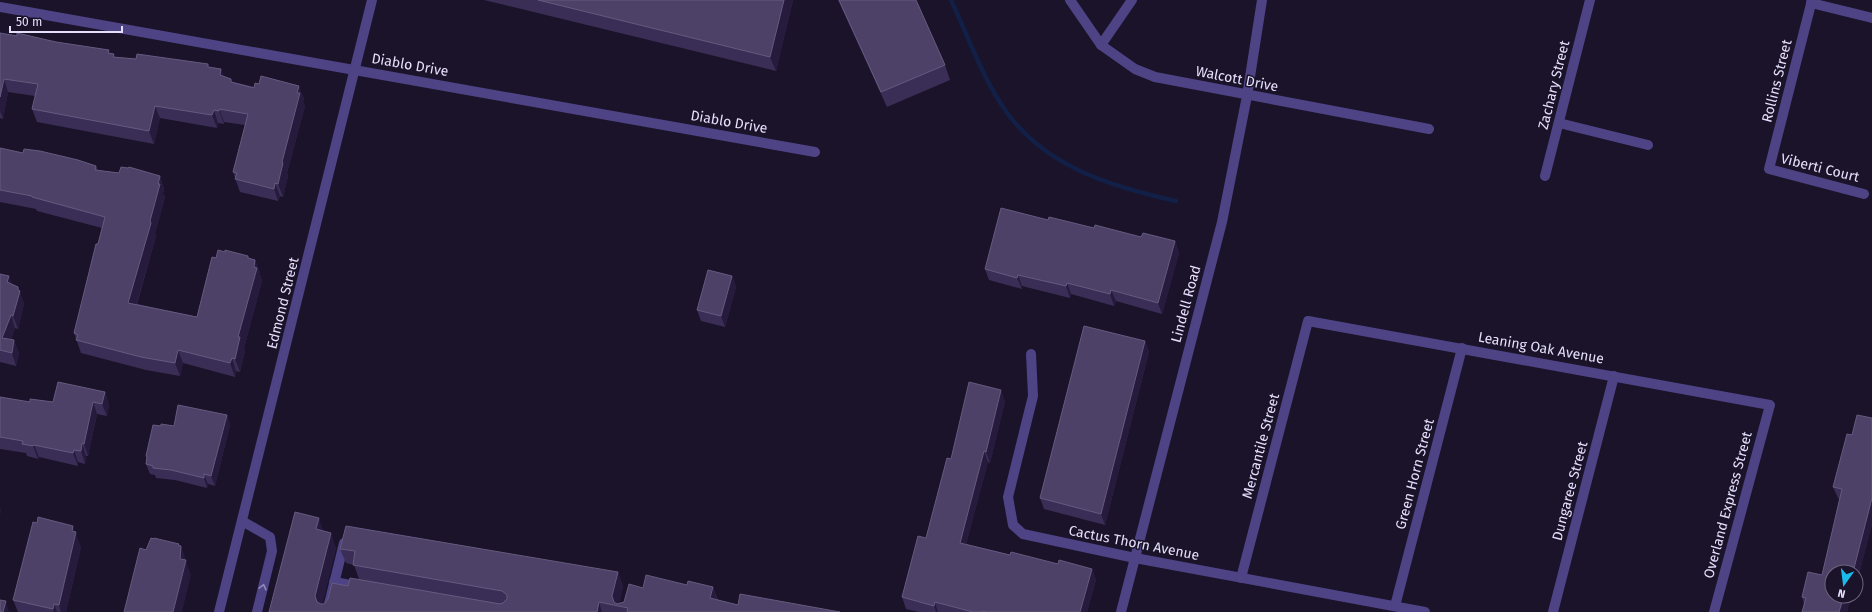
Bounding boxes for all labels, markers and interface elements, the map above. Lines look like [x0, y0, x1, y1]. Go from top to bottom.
scale bar [10, 8, 122, 34]
text: 50 m [16, 15, 42, 29]
street label: Rollins Street [1758, 37, 1796, 124]
street label: Zachary Street [1535, 38, 1574, 131]
street label: Diablo Drive [370, 50, 450, 80]
street label: Walcott Drive [1194, 63, 1280, 95]
street label: Diablo Drive [689, 107, 769, 137]
street label: Viberti Court [1779, 150, 1862, 186]
street label: Edmond Street [263, 254, 303, 351]
street label: Lindell Road [1168, 263, 1204, 345]
street label: Leaning Oak Avenue [1477, 329, 1605, 367]
street label: Mercantile Street [1239, 391, 1283, 500]
street label: Green Horn Street [1392, 416, 1438, 531]
street label: Overland Express Street [1700, 429, 1756, 580]
street label: Dungaree Street [1549, 439, 1592, 542]
street label: Cactus Thorn Avenue [1067, 522, 1201, 564]
north arrow [1824, 564, 1864, 604]
one-way arrow [258, 584, 267, 591]
text: N [1837, 586, 1847, 600]

